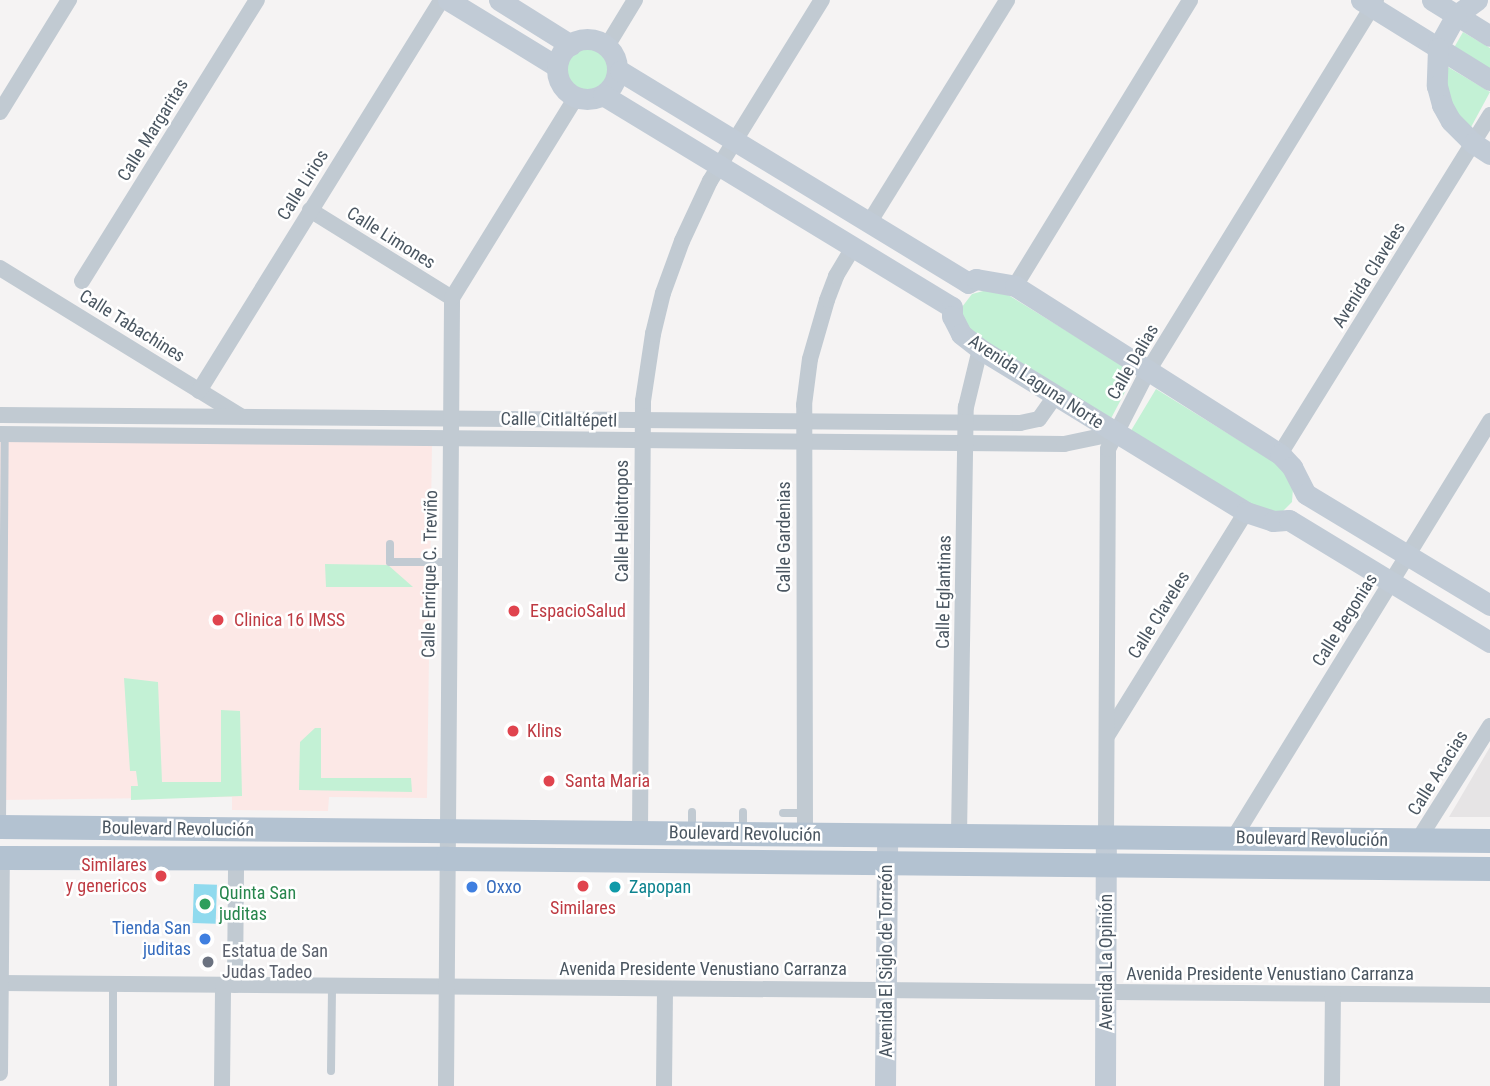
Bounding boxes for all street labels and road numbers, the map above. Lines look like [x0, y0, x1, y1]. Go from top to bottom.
street label: Calle Margaritas [113, 75, 193, 185]
street label: Calle Lirios [273, 146, 333, 224]
street label: Calle Limones [343, 202, 439, 274]
street label: Avenida Claveles [1328, 218, 1410, 332]
street label: Calle Tabachines [75, 285, 189, 367]
street label: Calle Dalias [1103, 320, 1163, 404]
street label: Avenida Laguna Norte [964, 330, 1108, 434]
street label: Calle Citlaltépetl [500, 408, 618, 432]
street label: Calle Heliotropos [611, 460, 633, 582]
street label: Calle Gardenias [773, 481, 795, 593]
street label: Calle Enrique C. Treviño [418, 490, 442, 658]
street label: Calle Eglantinas [932, 535, 956, 649]
street label: Calle Claveles [1124, 567, 1194, 663]
street label: Calle Begonias [1308, 570, 1382, 670]
street label: Calle Acacias [1403, 726, 1473, 820]
street label: Boulevard Revolución [102, 817, 254, 841]
street label: Boulevard Revolución [669, 822, 821, 846]
street label: Boulevard Revolución [1236, 827, 1388, 851]
street label: Avenida El Siglo de Torreón [875, 864, 897, 1058]
street label: Avenida La Opinión [1095, 894, 1117, 1030]
street label: Avenida Presidente Venustiano Carranza [559, 958, 847, 980]
street label: Avenida Presidente Venustiano Carranza [1126, 963, 1414, 985]

